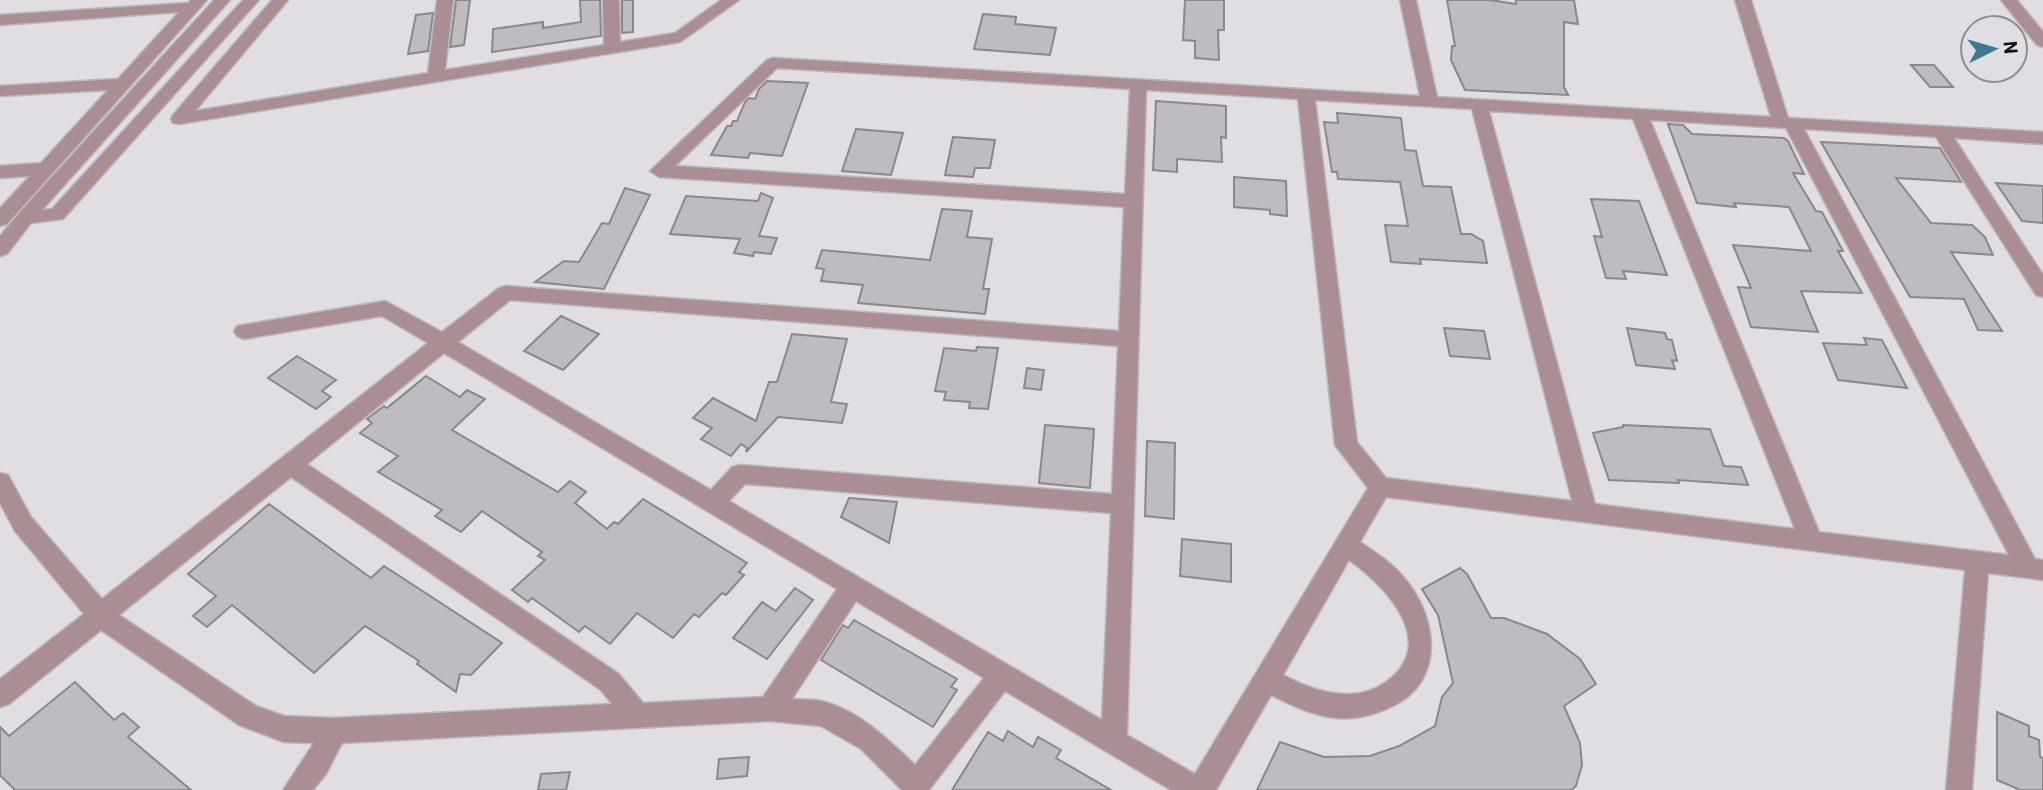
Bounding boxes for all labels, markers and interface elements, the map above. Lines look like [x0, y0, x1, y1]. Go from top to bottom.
north arrow [1959, 14, 2029, 84]
text: N [1999, 40, 2023, 55]

